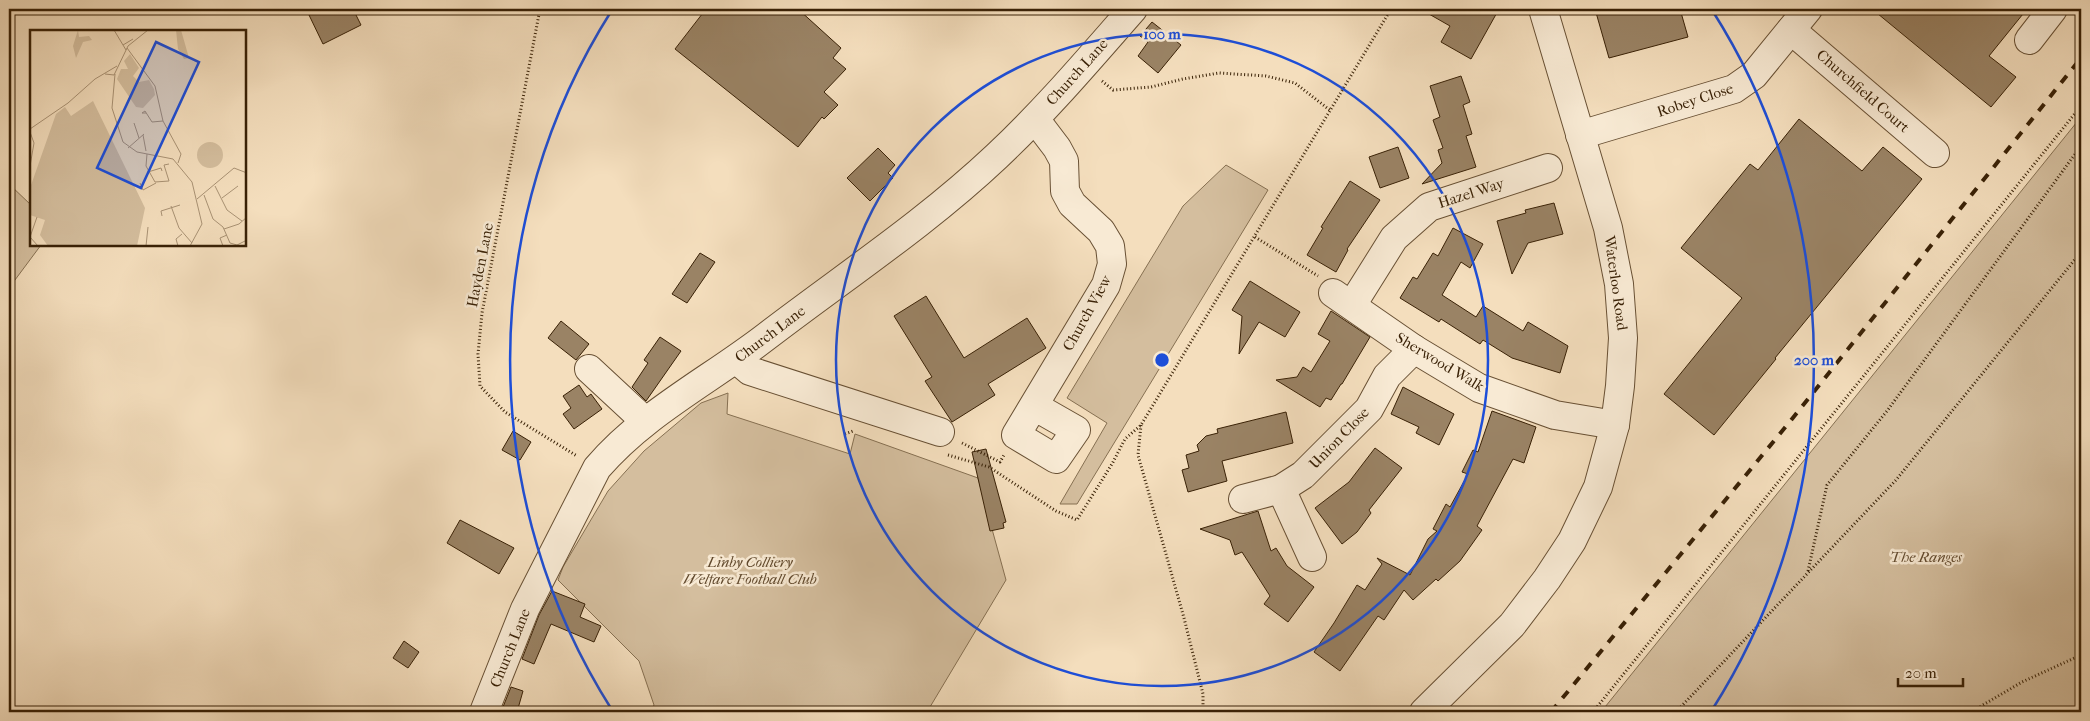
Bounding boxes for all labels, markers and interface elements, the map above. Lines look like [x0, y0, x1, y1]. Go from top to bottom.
text: 100 m [1143, 25, 1181, 43]
inset map [30, 30, 246, 246]
street label: Church Lane [1042, 35, 1112, 109]
street label: Churchfield Court [1813, 46, 1914, 137]
street label: Robey Close [1655, 79, 1736, 121]
street label: Hazel Way [1436, 174, 1507, 212]
street label: Hayden Lane [463, 221, 497, 309]
street label: Waterloo Road [1600, 233, 1632, 332]
street label: Church View [1059, 271, 1116, 354]
street label: Church Lane [731, 301, 809, 366]
street label: Sherwood Walk [1393, 329, 1488, 396]
centre of rings [1153, 351, 1171, 369]
text: 200 m [1794, 351, 1834, 369]
street label: Union Close [1305, 403, 1373, 473]
park label: The Ranges [1890, 548, 1962, 566]
park label: Linby Colliery Welfare Football Club [683, 553, 817, 588]
street label: Church Lane [486, 605, 534, 690]
scale bar [1898, 656, 1962, 688]
text: 20 m [1905, 664, 1937, 682]

